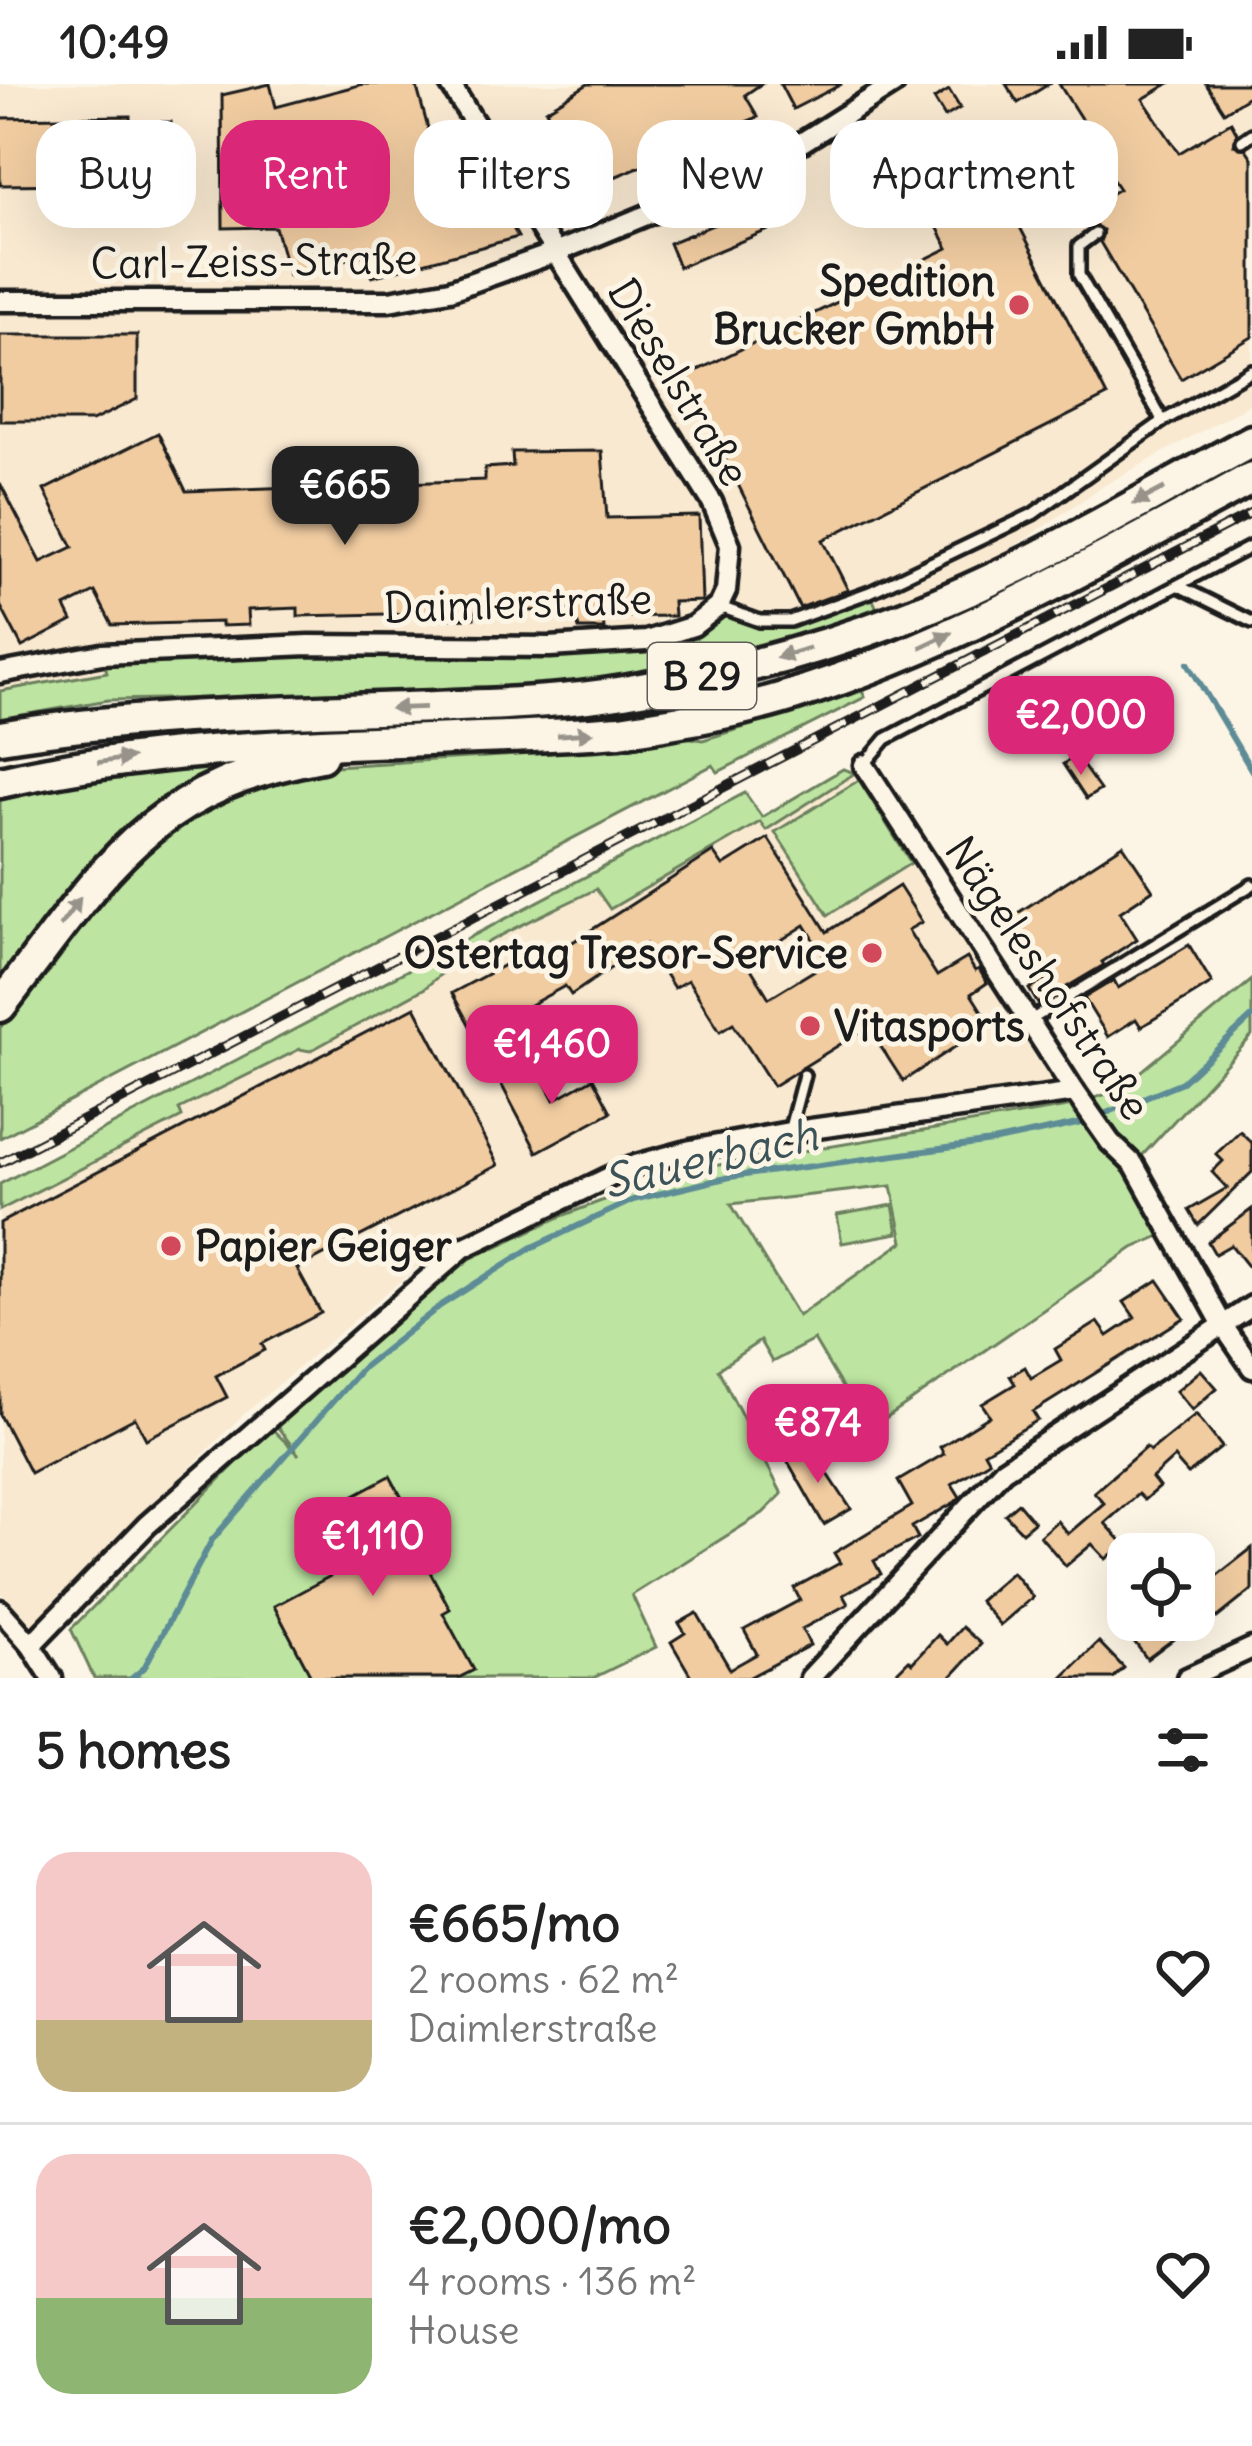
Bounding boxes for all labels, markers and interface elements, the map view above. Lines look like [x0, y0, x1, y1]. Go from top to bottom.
text: 10:49 [60, 14, 170, 70]
chip: Buy [36, 120, 196, 228]
chip: Rent [220, 120, 390, 228]
chip: Filters [414, 120, 613, 228]
chip: New [637, 120, 806, 228]
chip: Apartment [830, 120, 1118, 228]
street label: Carl-Zeiss-Straße [90, 232, 418, 290]
place label: Spedition Brucker GmbH [713, 255, 995, 355]
street label: Dieselstraße [597, 269, 761, 495]
marker: Spedition Brucker GmbH [1006, 292, 1032, 318]
pin: €665 [274, 446, 416, 548]
text: €665 [299, 460, 391, 509]
one-way arrow [1131, 485, 1166, 506]
street label: Daimlerstraße [383, 572, 653, 634]
one-way arrow [919, 630, 954, 650]
road number: B 29 [648, 643, 756, 709]
one-way arrow [774, 645, 811, 663]
pin: €2,000 [983, 676, 1179, 778]
text: €2,000 [1015, 690, 1147, 739]
one-way arrow [388, 698, 426, 717]
one-way arrow [557, 725, 594, 744]
one-way arrow [97, 750, 134, 769]
street label: Nägeleshofstraße [934, 826, 1162, 1130]
one-way arrow [57, 896, 81, 928]
place label: Ostertag Tresor-Service [404, 927, 848, 979]
marker: Ostertag Tresor-Service [859, 940, 885, 966]
place label: Vitasports [834, 1000, 1025, 1052]
pin: €1,460 [454, 1005, 650, 1107]
marker: Vitasports [797, 1013, 823, 1039]
text: €1,460 [493, 1019, 611, 1068]
water label: Sauerbach [597, 1106, 824, 1210]
place label: Papier Geiger [195, 1220, 453, 1272]
marker: Papier Geiger [158, 1233, 184, 1259]
pin: €874 [747, 1384, 889, 1486]
text: €874 [774, 1398, 862, 1447]
pin: €1,110 [275, 1497, 471, 1599]
text: €1,110 [321, 1511, 425, 1560]
map controls [1107, 1533, 1215, 1641]
button: locate [1107, 1533, 1215, 1641]
icon: filters [1150, 1717, 1216, 1783]
text: 5 homes [36, 1718, 231, 1782]
text: €665/mo [408, 1891, 620, 1955]
icon: home [132, 1900, 276, 2044]
icon: heart [1150, 1939, 1216, 2005]
text: 2 rooms · 62 m² [408, 1955, 679, 2004]
text: Daimlerstraße [408, 2004, 657, 2053]
text: €2,000/mo [408, 2193, 671, 2257]
icon: home [132, 2202, 276, 2346]
icon: heart [1150, 2241, 1216, 2307]
text: 4 rooms · 136 m² [408, 2257, 697, 2306]
text: House [408, 2306, 519, 2355]

